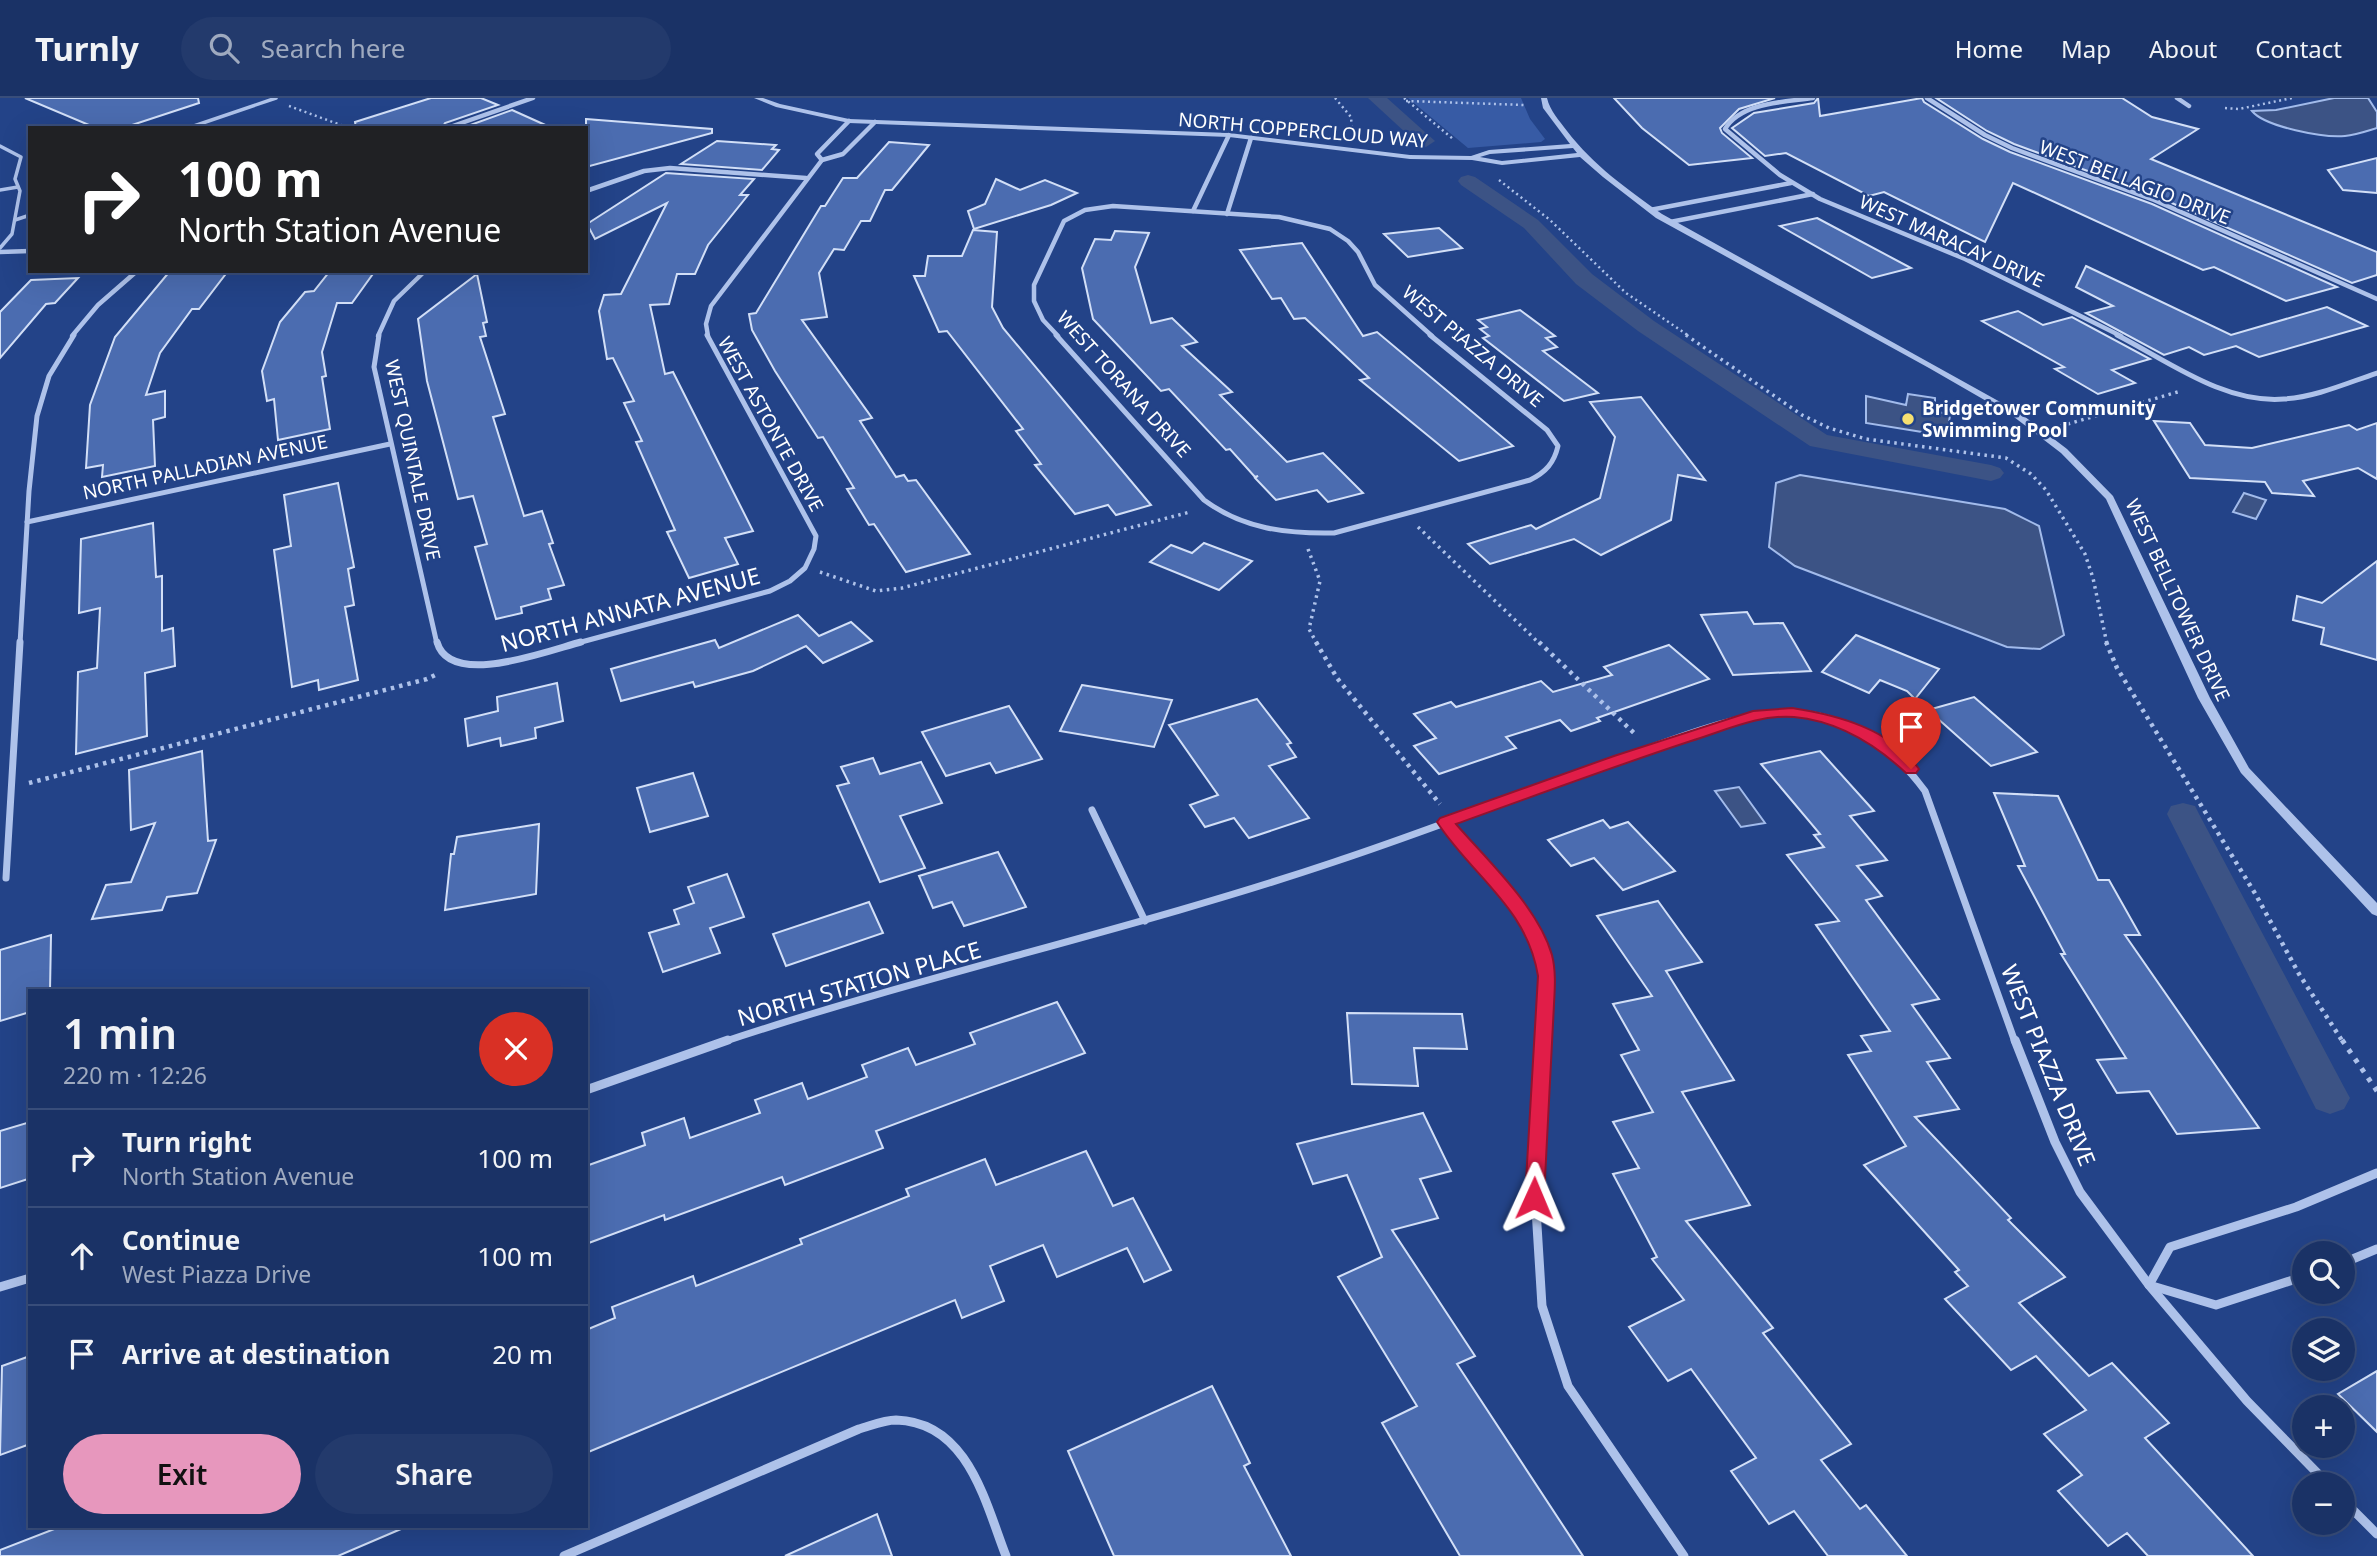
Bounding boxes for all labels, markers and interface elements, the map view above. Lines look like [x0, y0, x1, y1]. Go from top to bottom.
search box [181, 17, 671, 80]
text: Turnly [35, 26, 139, 71]
icon: search [205, 29, 243, 67]
text: Search here [261, 30, 405, 66]
text: Home [1955, 32, 2023, 65]
text: Map [2061, 32, 2111, 65]
text: About [2149, 32, 2217, 65]
text: Contact [2255, 32, 2342, 65]
street label: NORTH COPPERCLOUD WAY [1177, 106, 1429, 154]
street label: WEST BELLAGIO DRIVE [2036, 134, 2234, 230]
text: 100 m [178, 145, 323, 211]
icon: right [63, 154, 154, 245]
street label: WEST MARACAY DRIVE [1855, 188, 2049, 294]
text: North Station Avenue [178, 208, 501, 251]
street label: WEST PIAZZA DRIVE [1397, 279, 1549, 413]
street label: WEST TORANA DRIVE [1051, 305, 1197, 463]
street label: WEST ASTONTE DRIVE [712, 332, 830, 516]
street label: WEST QUINTALE DRIVE [379, 357, 447, 563]
place label: Bridgetower Community Swimming Pool [1922, 395, 2156, 443]
marker: Bridgetower Community Swimming Pool [1900, 411, 1916, 427]
street label: NORTH PALLADIAN AVENUE [80, 428, 330, 506]
street label: WEST BELLTOWER DRIVE [2120, 495, 2236, 705]
street label: NORTH ANNATA AVENUE [497, 559, 763, 659]
pin [1881, 697, 1941, 769]
icon: arrive [1892, 708, 1930, 746]
street label: NORTH STATION PLACE [733, 933, 985, 1033]
street label: WEST PIAZZA DRIVE [1994, 960, 2104, 1170]
text: 1 min [63, 1004, 177, 1061]
button: close [479, 1012, 553, 1086]
text: 220 m · 12:26 [63, 1059, 207, 1091]
text: Turn right [122, 1124, 252, 1160]
icon: right [63, 1139, 101, 1177]
text: 100 m [477, 1140, 553, 1176]
text: North Station Avenue [122, 1160, 354, 1192]
position arrow [1497, 1161, 1571, 1235]
text: Continue [122, 1222, 240, 1258]
icon: ahead [63, 1237, 101, 1275]
text: 100 m [477, 1238, 553, 1274]
map controls [2292, 1241, 2355, 1535]
button: search [2292, 1241, 2355, 1304]
text: West Piazza Drive [122, 1258, 311, 1290]
button: layers [2292, 1318, 2355, 1381]
icon: arrive [63, 1335, 101, 1373]
text: Arrive at destination [122, 1336, 391, 1372]
text: 20 m [492, 1336, 553, 1372]
button: + [2292, 1395, 2355, 1458]
button: Exit [63, 1434, 301, 1514]
button: Share [315, 1434, 553, 1514]
button: − [2292, 1472, 2355, 1535]

